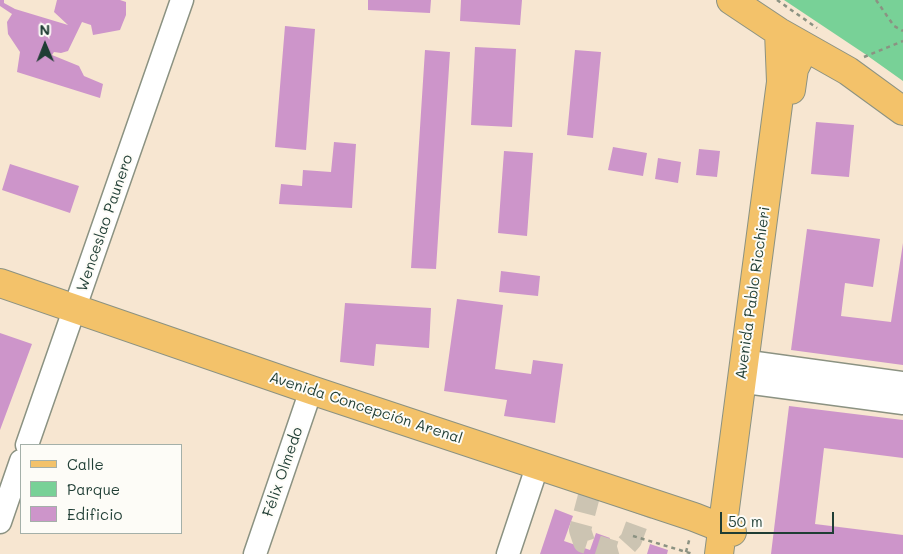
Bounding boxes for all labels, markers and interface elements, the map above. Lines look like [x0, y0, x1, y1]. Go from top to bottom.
north arrow [20, 20, 70, 70]
text: N [39, 20, 50, 39]
street label: Wenceslao Paunero [73, 152, 137, 294]
street label: Avenida Pablo Ricchieri [732, 205, 774, 381]
street label: Avenida Concepción Arenal [267, 368, 465, 448]
street label: Félix Olmedo [259, 425, 307, 519]
legend [20, 444, 182, 534]
text: Calle [67, 454, 104, 474]
text: Parque [67, 479, 120, 499]
scale bar [723, 502, 837, 534]
text: Edificio [67, 504, 122, 524]
text: 50 m [728, 511, 763, 531]

